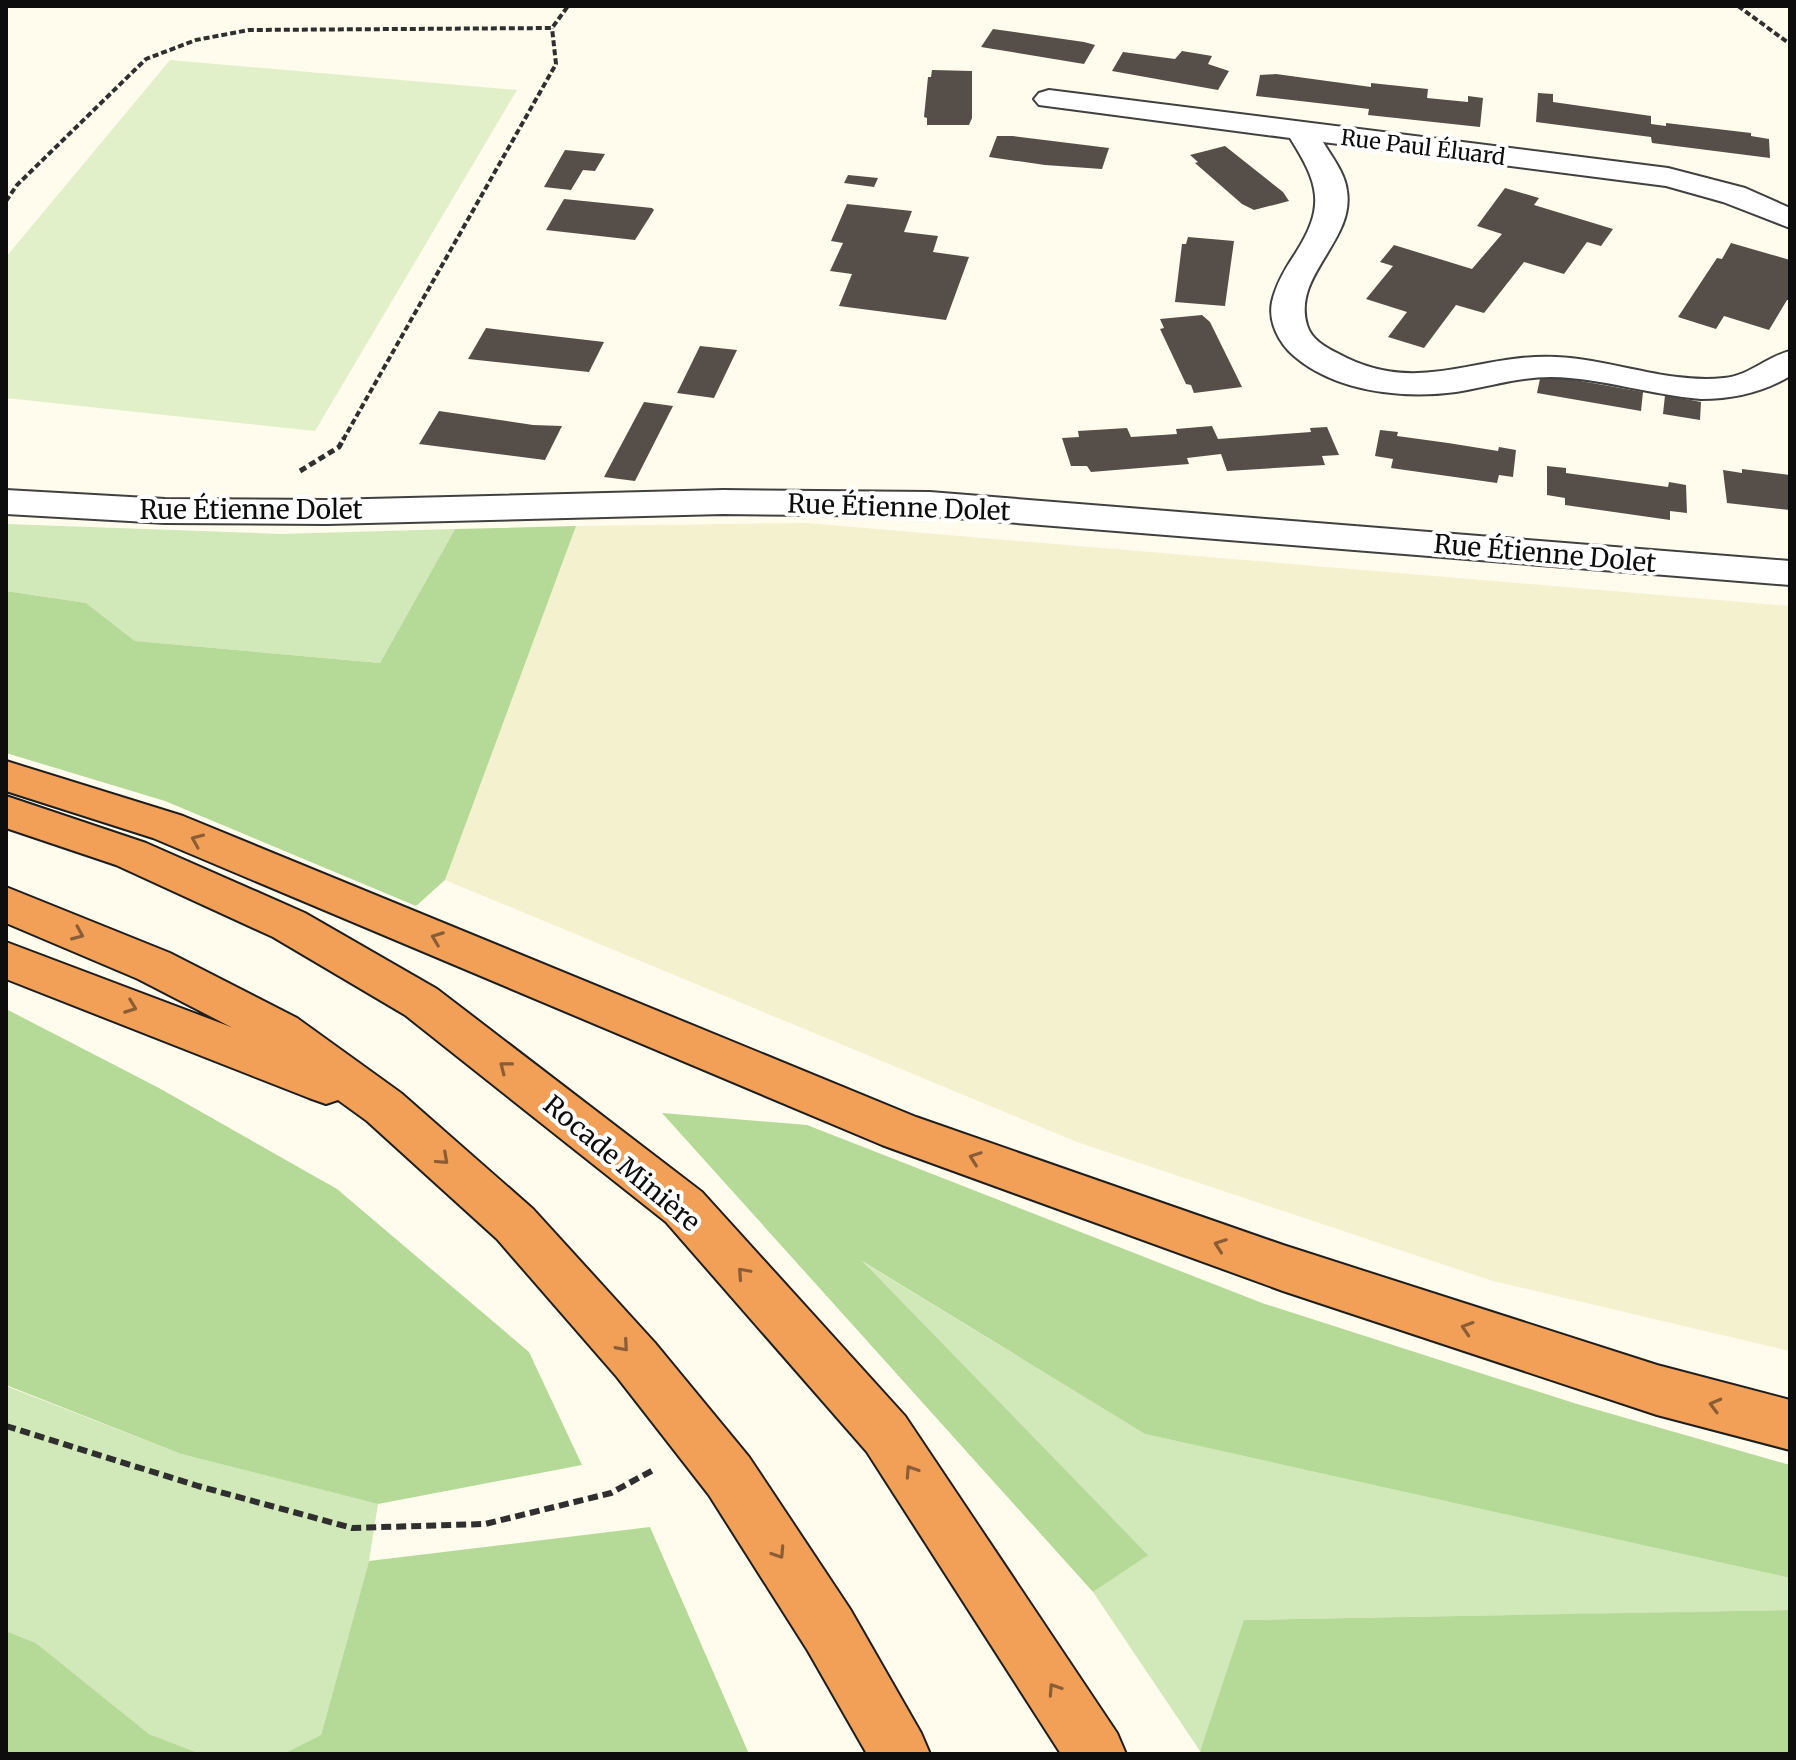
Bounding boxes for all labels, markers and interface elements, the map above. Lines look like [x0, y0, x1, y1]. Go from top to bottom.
street label: Rue Paul Éluard [1339, 122, 1507, 171]
street label: Rue Étienne Dolet [787, 486, 1011, 527]
street label: Rue Étienne Dolet [139, 492, 363, 526]
street label: Rue Étienne Dolet [1432, 526, 1658, 579]
one-way arrow [191, 833, 205, 849]
one-way arrow [70, 924, 84, 940]
one-way arrow [431, 931, 445, 948]
one-way arrow [123, 997, 137, 1014]
one-way arrow [499, 1063, 514, 1077]
street label: Rocade Minière [537, 1088, 707, 1238]
one-way arrow [433, 1149, 448, 1163]
one-way arrow [969, 1151, 983, 1168]
one-way arrow [1214, 1239, 1228, 1255]
one-way arrow [738, 1268, 753, 1283]
one-way arrow [1460, 1321, 1474, 1337]
one-way arrow [613, 1336, 627, 1351]
one-way arrow [1708, 1398, 1722, 1414]
one-way arrow [906, 1466, 921, 1480]
one-way arrow [769, 1544, 784, 1558]
one-way arrow [1048, 1683, 1063, 1697]

